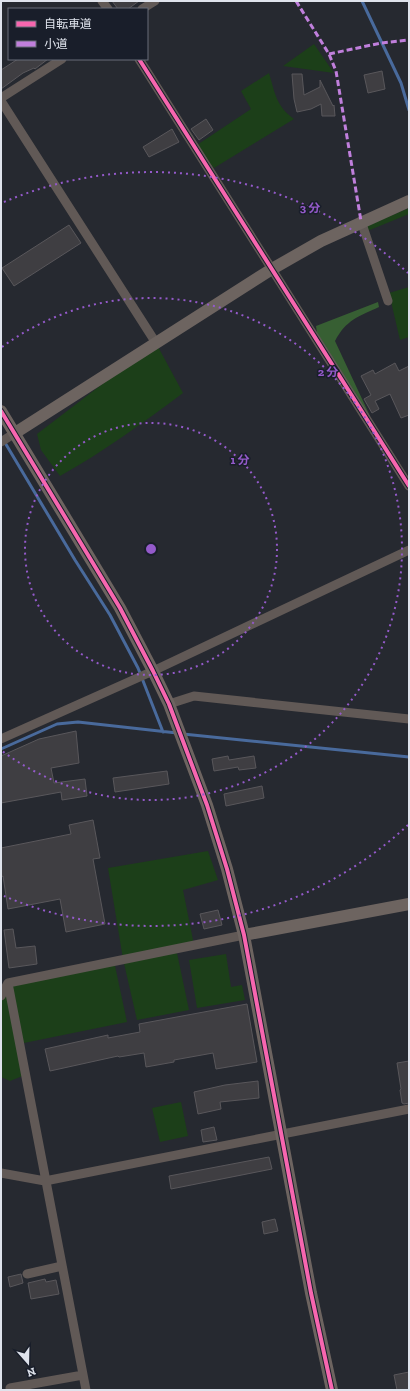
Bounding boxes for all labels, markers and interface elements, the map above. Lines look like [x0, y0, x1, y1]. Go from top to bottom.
legend [8, 8, 148, 60]
text: 自転車道 [44, 17, 92, 31]
text: 小道 [44, 37, 68, 51]
text: 3 分 [300, 201, 320, 215]
text: 2 分 [318, 365, 338, 379]
text: 1 分 [230, 453, 250, 467]
centre of rings [144, 542, 158, 556]
north arrow [8, 1343, 48, 1383]
text: N [25, 1364, 37, 1380]

